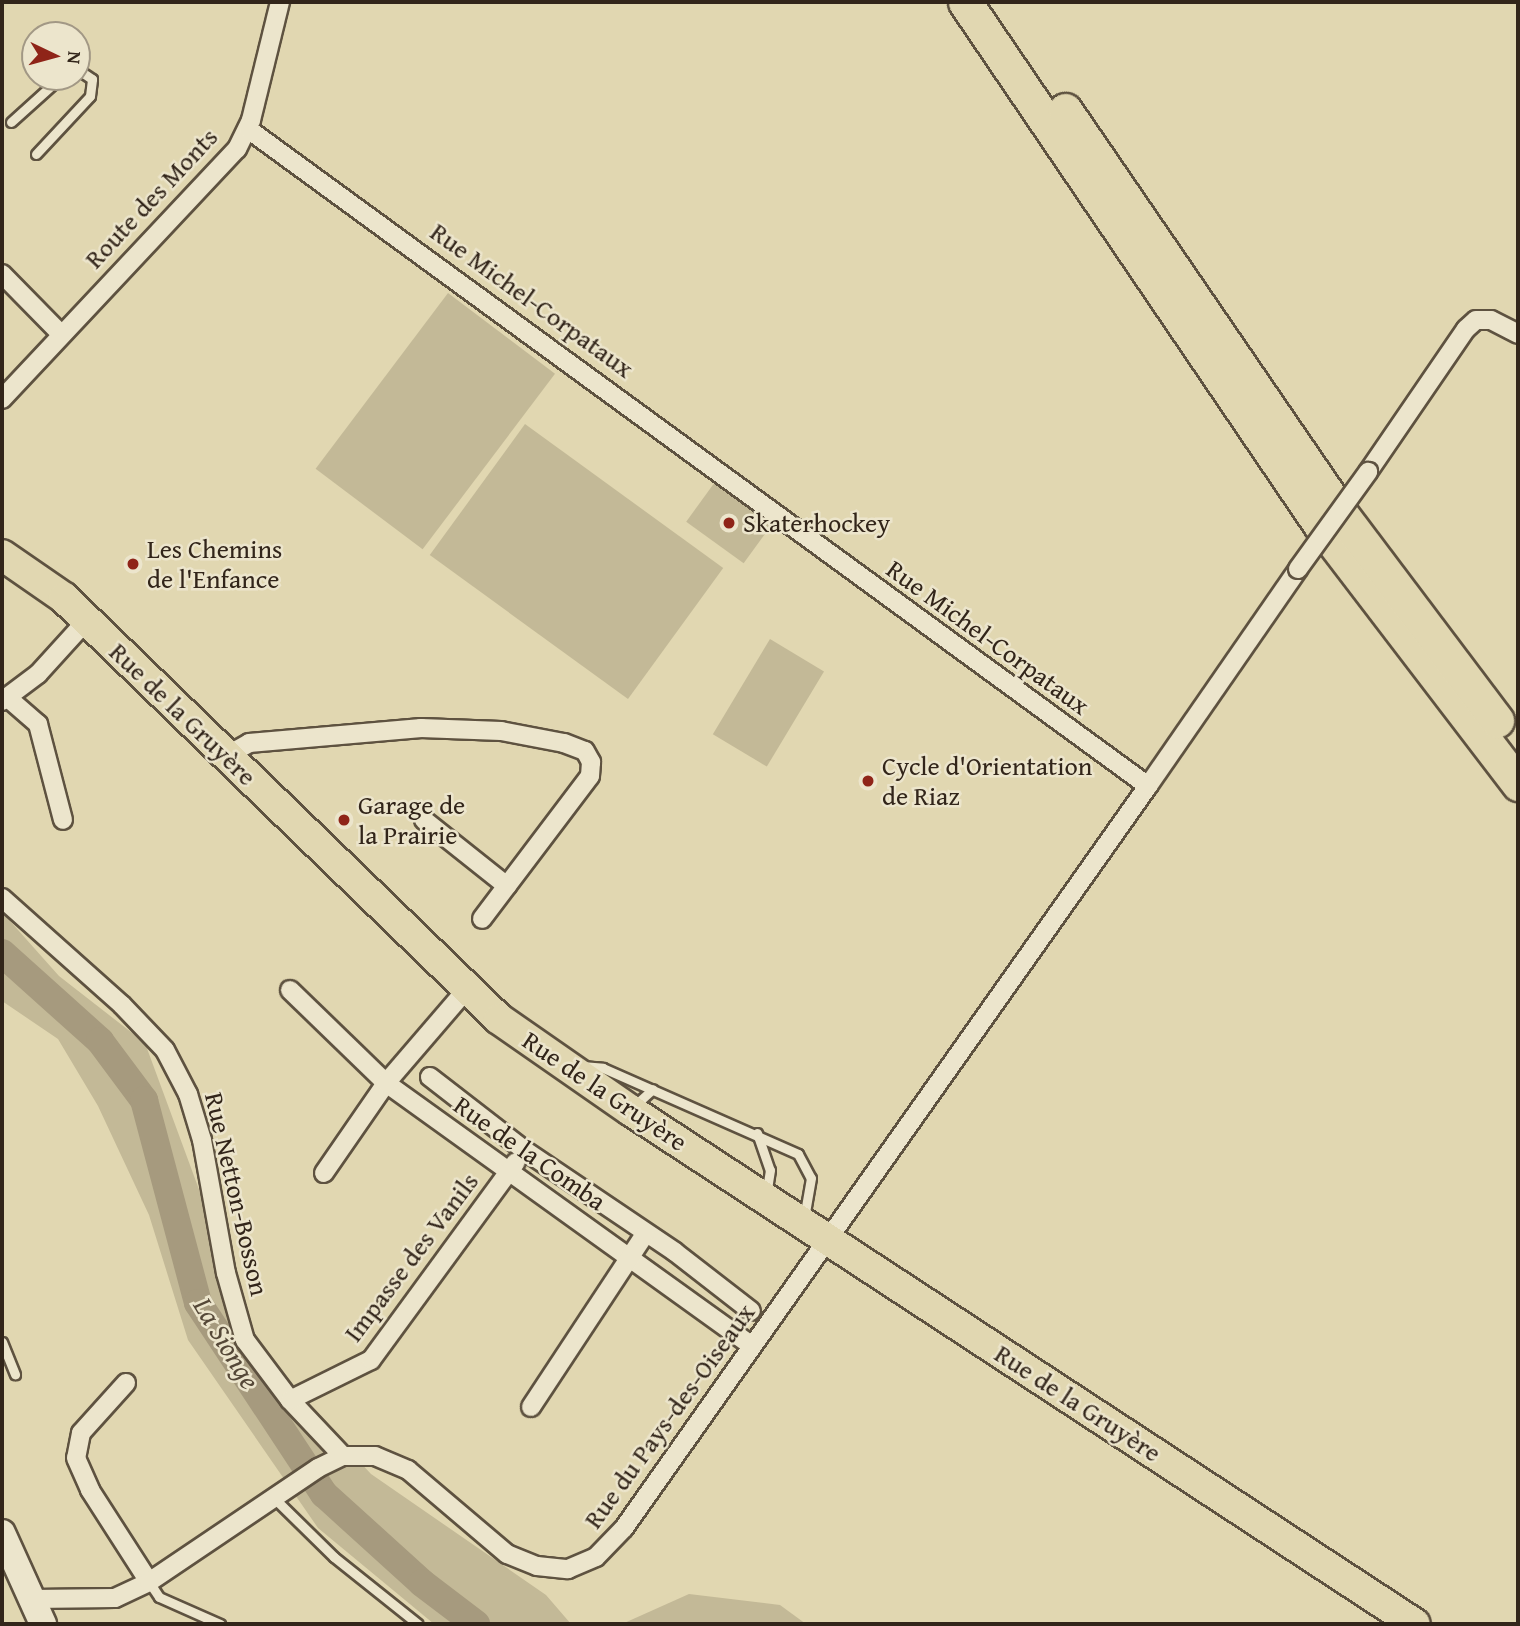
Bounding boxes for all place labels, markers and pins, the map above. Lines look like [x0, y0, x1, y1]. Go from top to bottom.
place label: Skaterhockey [743, 507, 890, 539]
marker: Skaterhockey [721, 515, 737, 531]
place label: Les Chemins de l'Enfance [147, 533, 282, 594]
marker: Les Chemins de l'Enfance [125, 556, 141, 572]
place label: Cycle d'Orientation de Riaz [882, 750, 1092, 812]
marker: Cycle d'Orientation de Riaz [860, 773, 876, 789]
place label: Garage de la Prairie [358, 789, 465, 850]
marker: Garage de la Prairie [336, 812, 352, 828]

